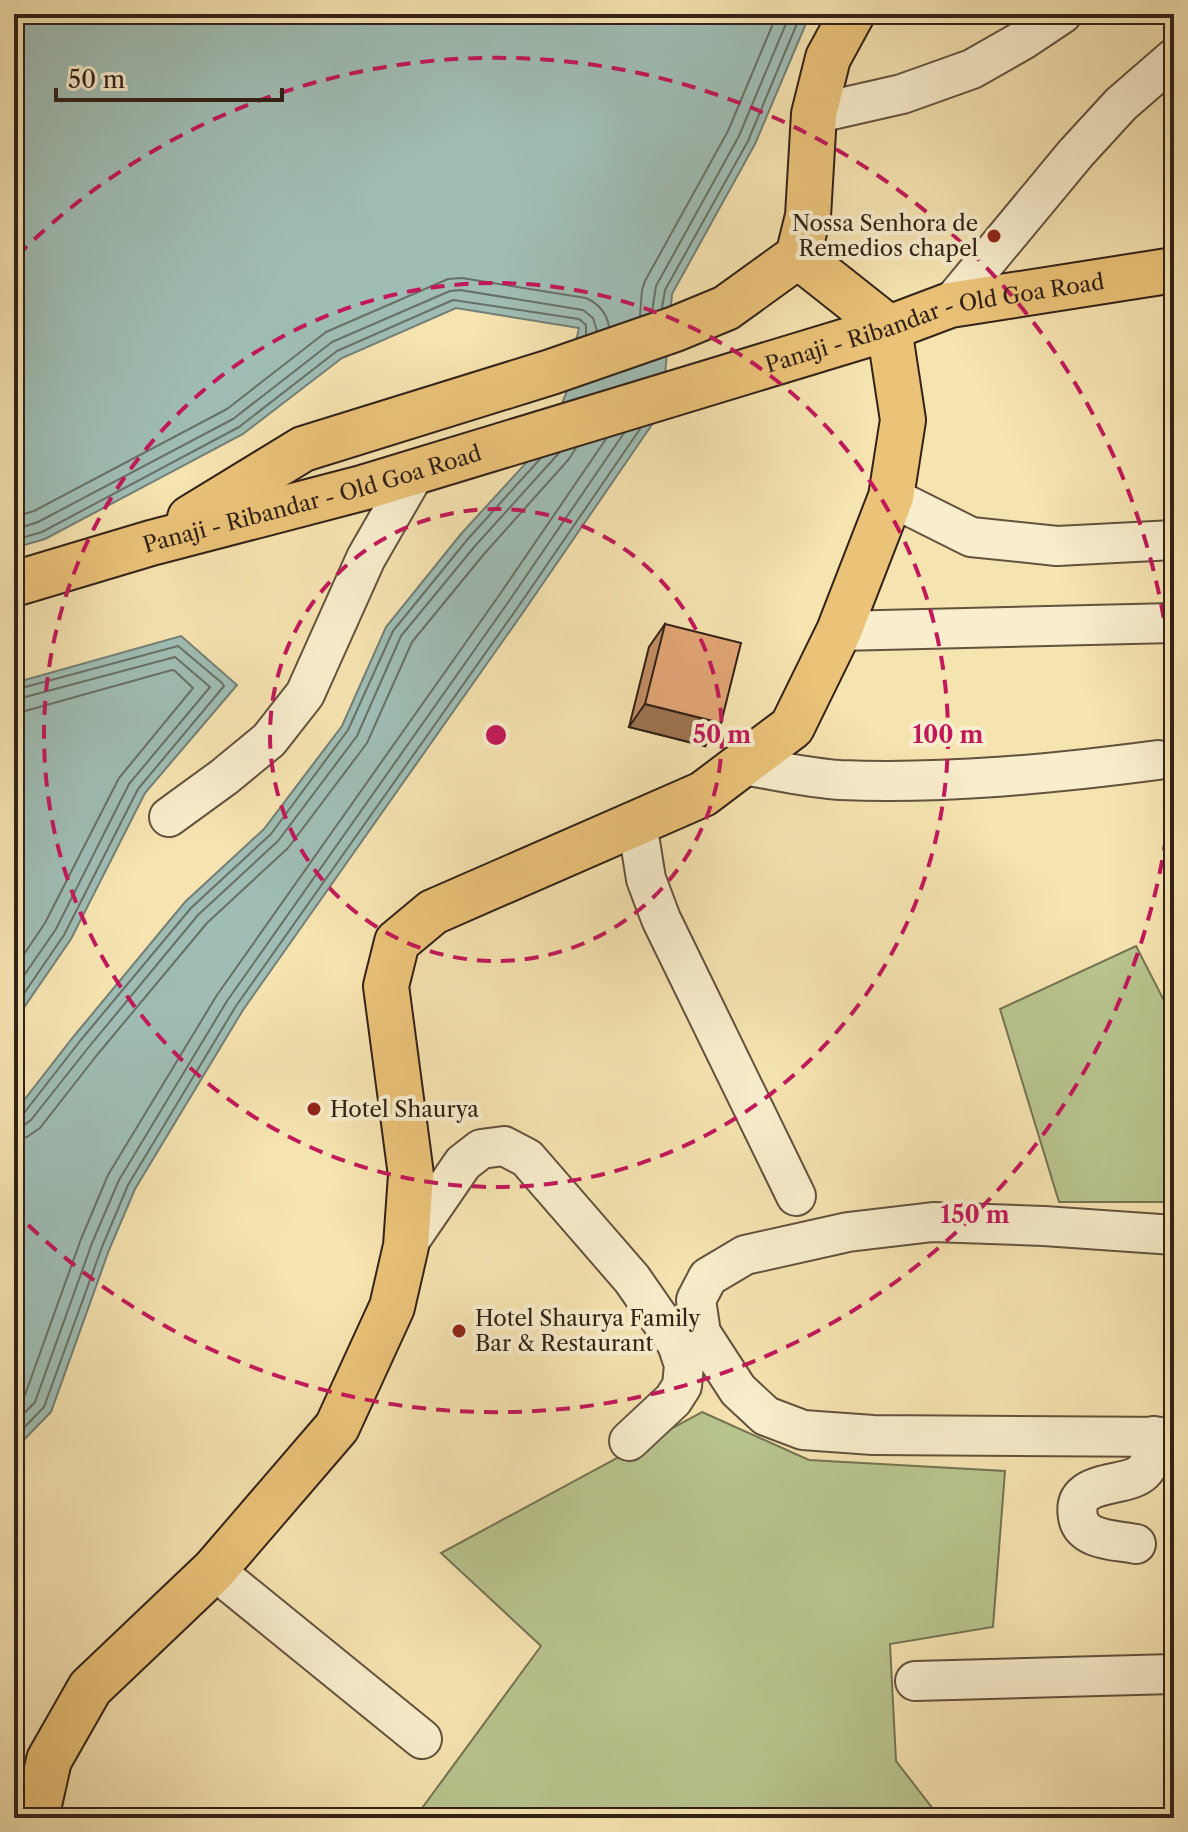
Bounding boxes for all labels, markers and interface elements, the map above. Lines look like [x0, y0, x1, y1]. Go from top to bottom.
scale bar [56, 52, 282, 102]
text: 50 m [68, 65, 125, 94]
place label: Nossa Senhora de Remedios chapel [792, 210, 978, 262]
marker: Nossa Senhora de Remedios chapel [985, 227, 1003, 245]
street label: Panaji - Ribandar - Old Goa Road [762, 268, 1106, 379]
street label: Panaji - Ribandar - Old Goa Road [140, 440, 485, 559]
text: 50 m [693, 720, 751, 749]
text: 100 m [912, 720, 984, 749]
centre of rings [482, 721, 510, 749]
place label: Hotel Shaurya [330, 1096, 479, 1123]
marker: Hotel Shaurya [305, 1100, 323, 1118]
text: 150 m [940, 1200, 1010, 1229]
place label: Hotel Shaurya Family Bar & Restaurant [475, 1305, 701, 1357]
marker: Hotel Shaurya Family Bar & Restaurant [450, 1322, 468, 1340]

